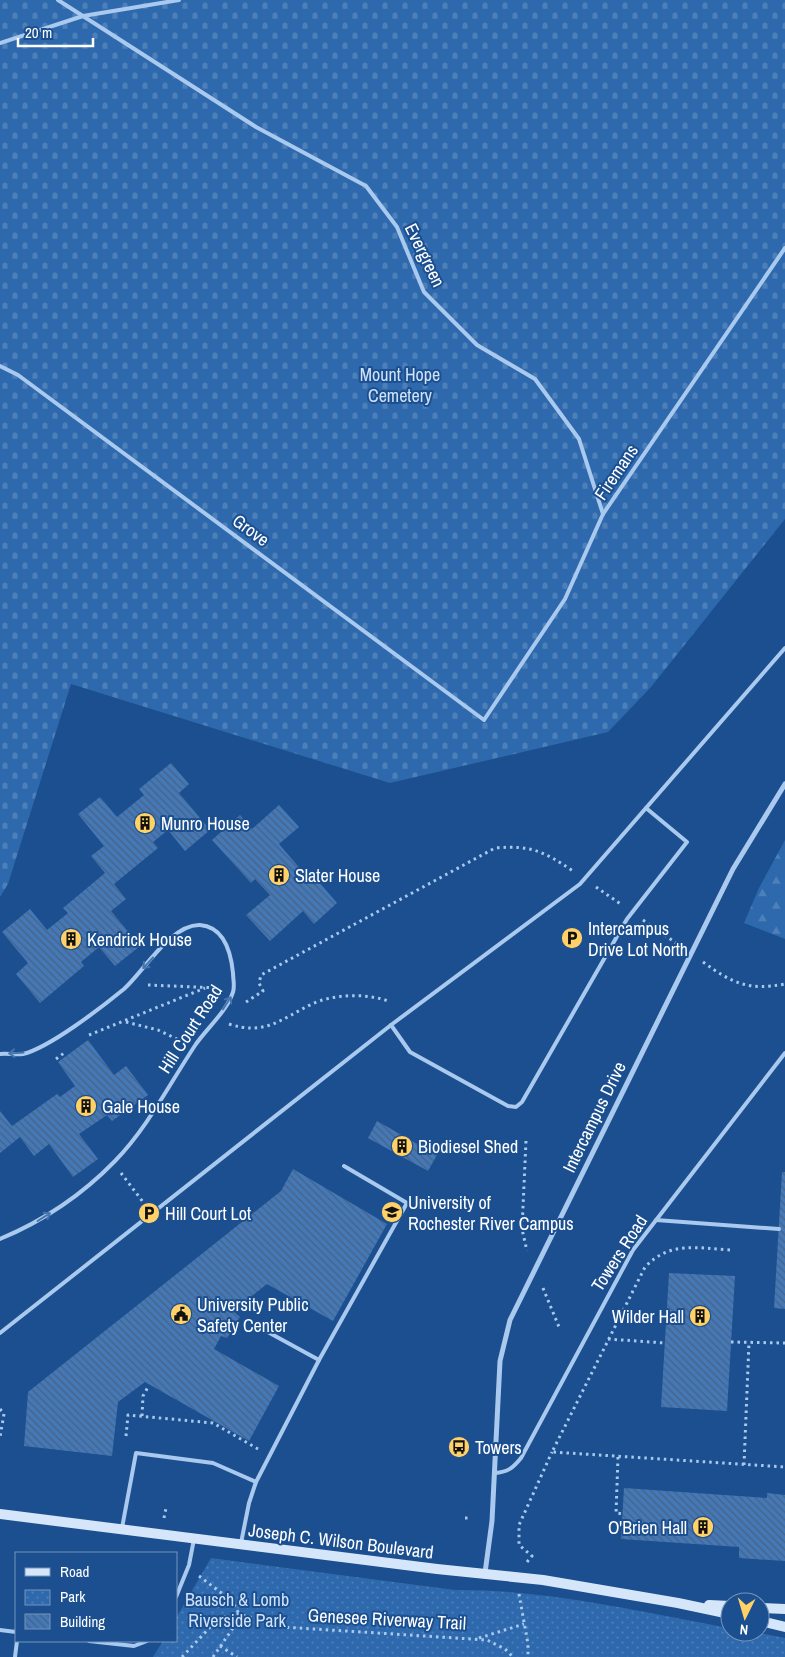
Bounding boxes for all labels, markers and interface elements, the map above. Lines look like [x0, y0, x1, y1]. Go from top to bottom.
scale bar [18, 15, 92, 47]
text: 20 m [25, 22, 52, 43]
street label: Evergreen [399, 219, 451, 291]
park label: Mount Hope Cemetery [360, 362, 440, 408]
street label: Firemans [588, 439, 644, 505]
street label: Grove [227, 508, 275, 552]
building icon: Munro House [133, 811, 157, 835]
place label: Munro House [161, 811, 250, 836]
building icon: Slater House [267, 863, 291, 887]
place label: Slater House [295, 863, 380, 888]
place label: Intercampus Drive Lot North [588, 916, 688, 962]
parking icon: Intercampus Drive Lot North [560, 926, 584, 950]
building icon: Kendrick House [59, 927, 83, 951]
place label: Kendrick House [87, 927, 192, 952]
one-way arrow [142, 956, 154, 969]
street label: Hill Court Road [152, 980, 228, 1078]
one-way arrow [221, 996, 232, 1010]
one-way arrow [8, 1049, 24, 1058]
street label: Intercampus Drive [556, 1057, 632, 1177]
building icon: Gale House [74, 1094, 98, 1118]
place label: Gale House [102, 1094, 180, 1119]
building icon: Biodiesel Shed [390, 1134, 414, 1158]
place label: Biodiesel Shed [418, 1134, 518, 1159]
place label: University of Rochester River Campus [408, 1190, 574, 1236]
school or university icon: University of Rochester River Campus [380, 1200, 404, 1224]
parking icon: Hill Court Lot [137, 1201, 161, 1225]
place label: Hill Court Lot [165, 1201, 251, 1226]
street label: Towers Road [585, 1210, 653, 1296]
one-way arrow [36, 1212, 50, 1222]
place label: University Public Safety Center [197, 1292, 309, 1338]
public building icon: University Public Safety Center [169, 1302, 193, 1326]
place label: Wilder Hall [612, 1304, 684, 1329]
building icon: Wilder Hall [688, 1304, 712, 1328]
bus stop icon: Towers [447, 1435, 471, 1459]
place label: Towers [475, 1435, 522, 1460]
place label: O'Brien Hall [608, 1515, 687, 1540]
building icon: O'Brien Hall [691, 1515, 715, 1539]
street label: Joseph C. Wilson Boulevard [247, 1517, 435, 1565]
legend [15, 1552, 178, 1642]
text: Road [60, 1561, 89, 1582]
text: Park [60, 1586, 86, 1607]
park label: Bausch & Lomb Riverside Park [185, 1587, 289, 1633]
north arrow [720, 1592, 770, 1642]
street label: Genesee Riverway Trail [307, 1602, 467, 1636]
text: Building [60, 1611, 105, 1632]
text: N [739, 1621, 749, 1639]

